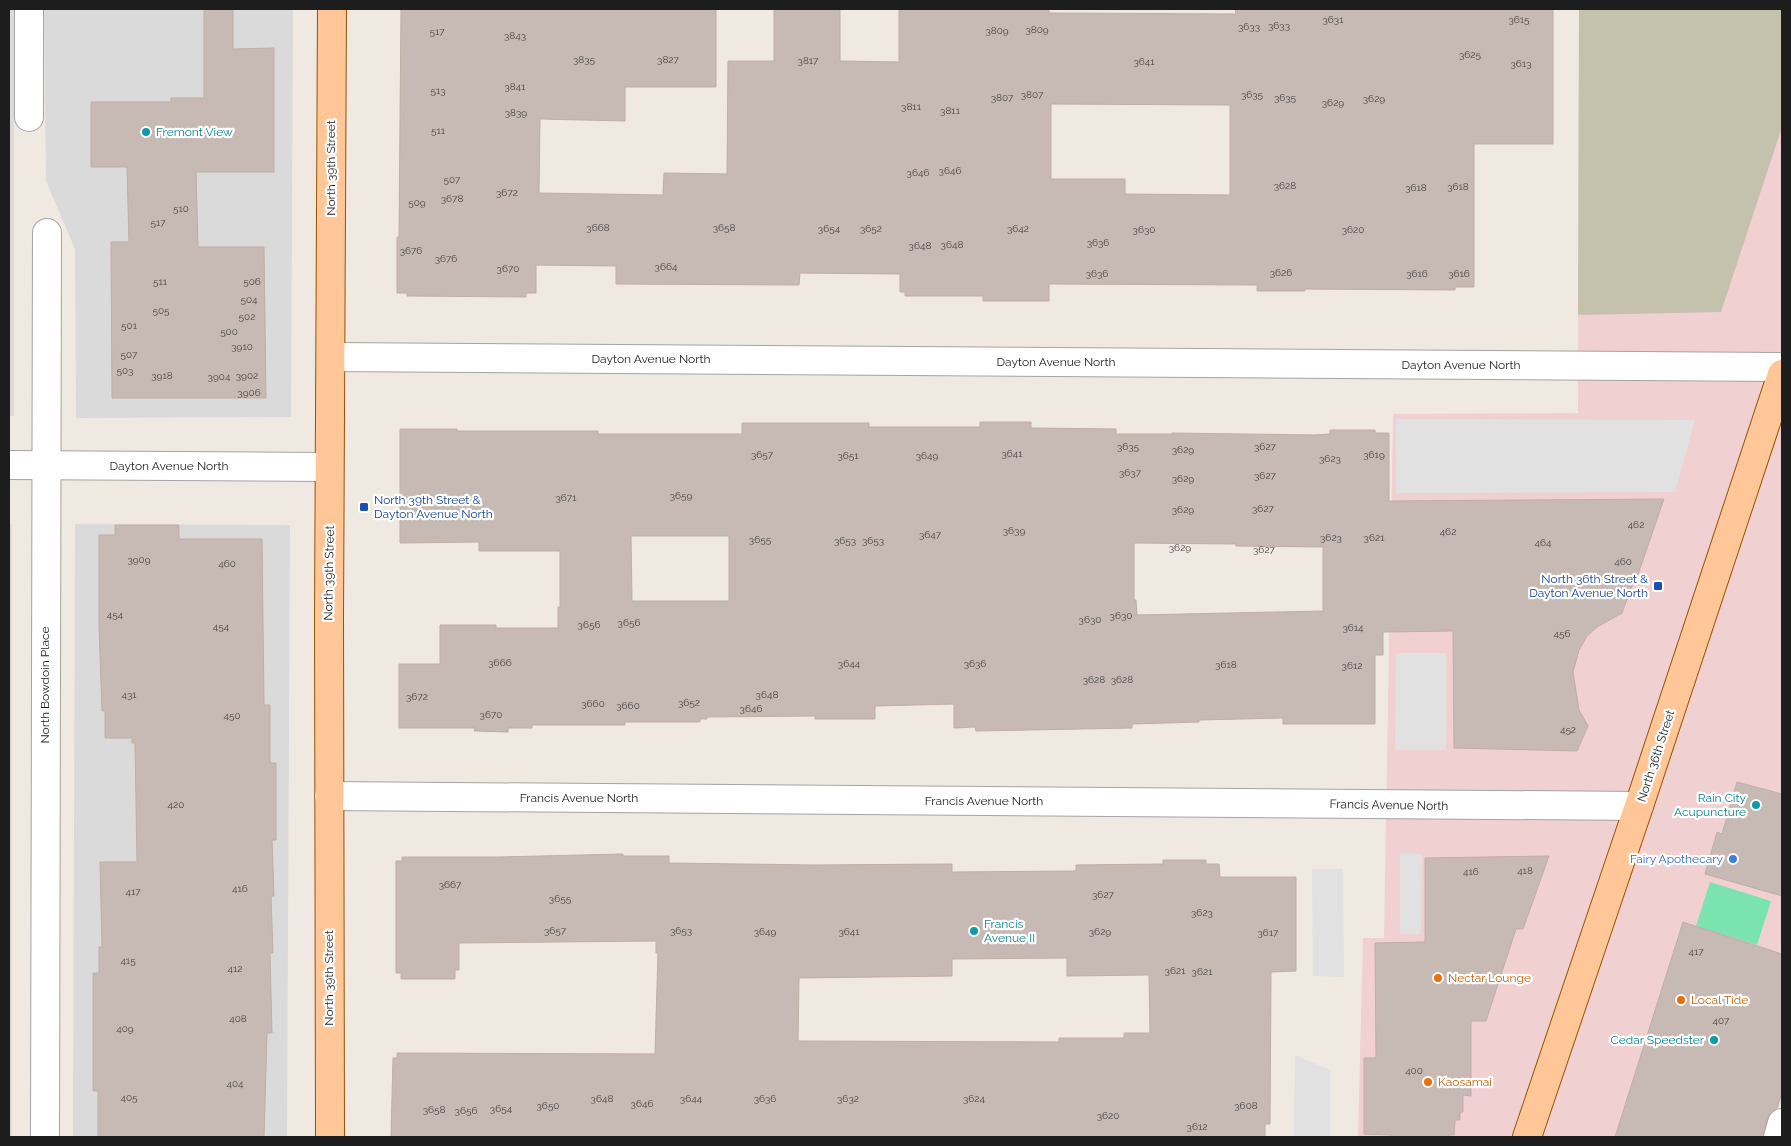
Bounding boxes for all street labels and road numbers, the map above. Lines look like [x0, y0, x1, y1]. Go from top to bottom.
street label: North 39th Street [324, 120, 338, 216]
street label: Dayton Avenue North [592, 352, 710, 366]
street label: Dayton Avenue North [997, 355, 1115, 369]
street label: Dayton Avenue North [1402, 358, 1520, 372]
street label: Dayton Avenue North [110, 459, 228, 473]
street label: North 39th Street [321, 525, 337, 621]
street label: North Bowdoin Place [38, 626, 52, 744]
street label: North 36th Street [1635, 708, 1677, 804]
street label: Francis Avenue North [520, 791, 638, 805]
street label: Francis Avenue North [925, 794, 1043, 808]
street label: Francis Avenue North [1330, 797, 1448, 813]
street label: North 39th Street [322, 930, 336, 1026]

